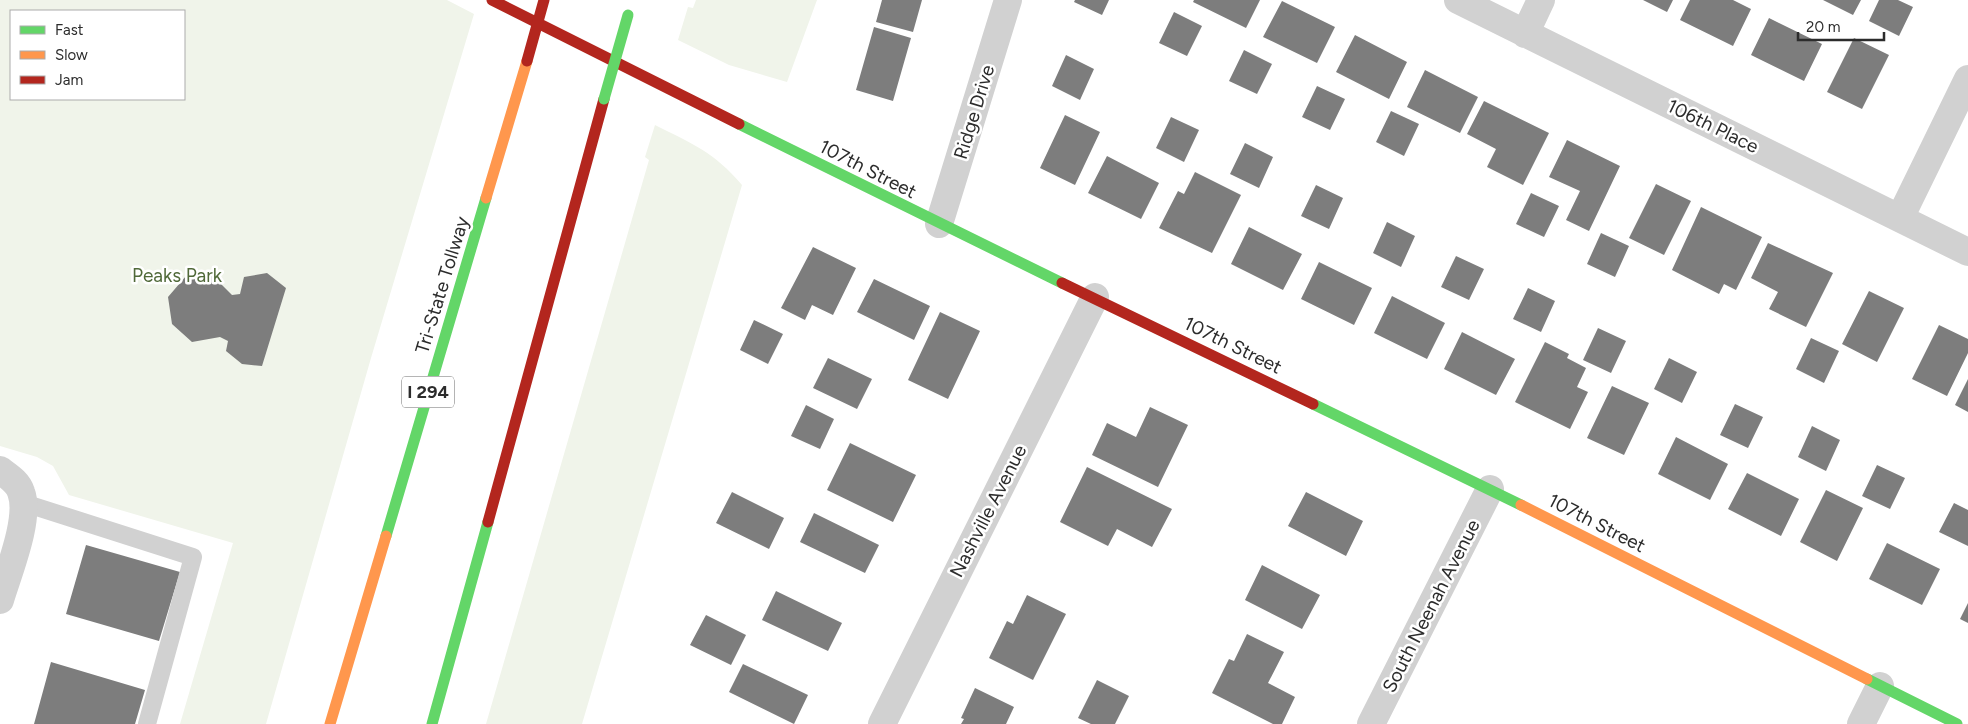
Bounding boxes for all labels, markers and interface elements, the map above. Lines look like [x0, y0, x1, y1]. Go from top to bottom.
legend [10, 10, 185, 100]
scale bar [1798, 10, 1884, 42]
text: 20 m [1806, 18, 1840, 36]
text: Fast [55, 21, 84, 39]
text: Slow [55, 46, 88, 64]
street label: Ridge Drive [949, 62, 999, 162]
text: Jam [55, 71, 83, 89]
street label: 106th Place [1664, 94, 1762, 158]
street label: 107th Street [816, 135, 920, 203]
street label: Tri-State Tollway [410, 214, 474, 356]
park label: Peaks Park [132, 264, 223, 287]
street label: 107th Street [1180, 311, 1286, 379]
road number: I 294 [402, 377, 454, 408]
street label: Nashville Avenue [945, 441, 1031, 581]
street label: 107th Street [1545, 489, 1649, 557]
street label: South Neenah Avenue [1377, 516, 1485, 696]

